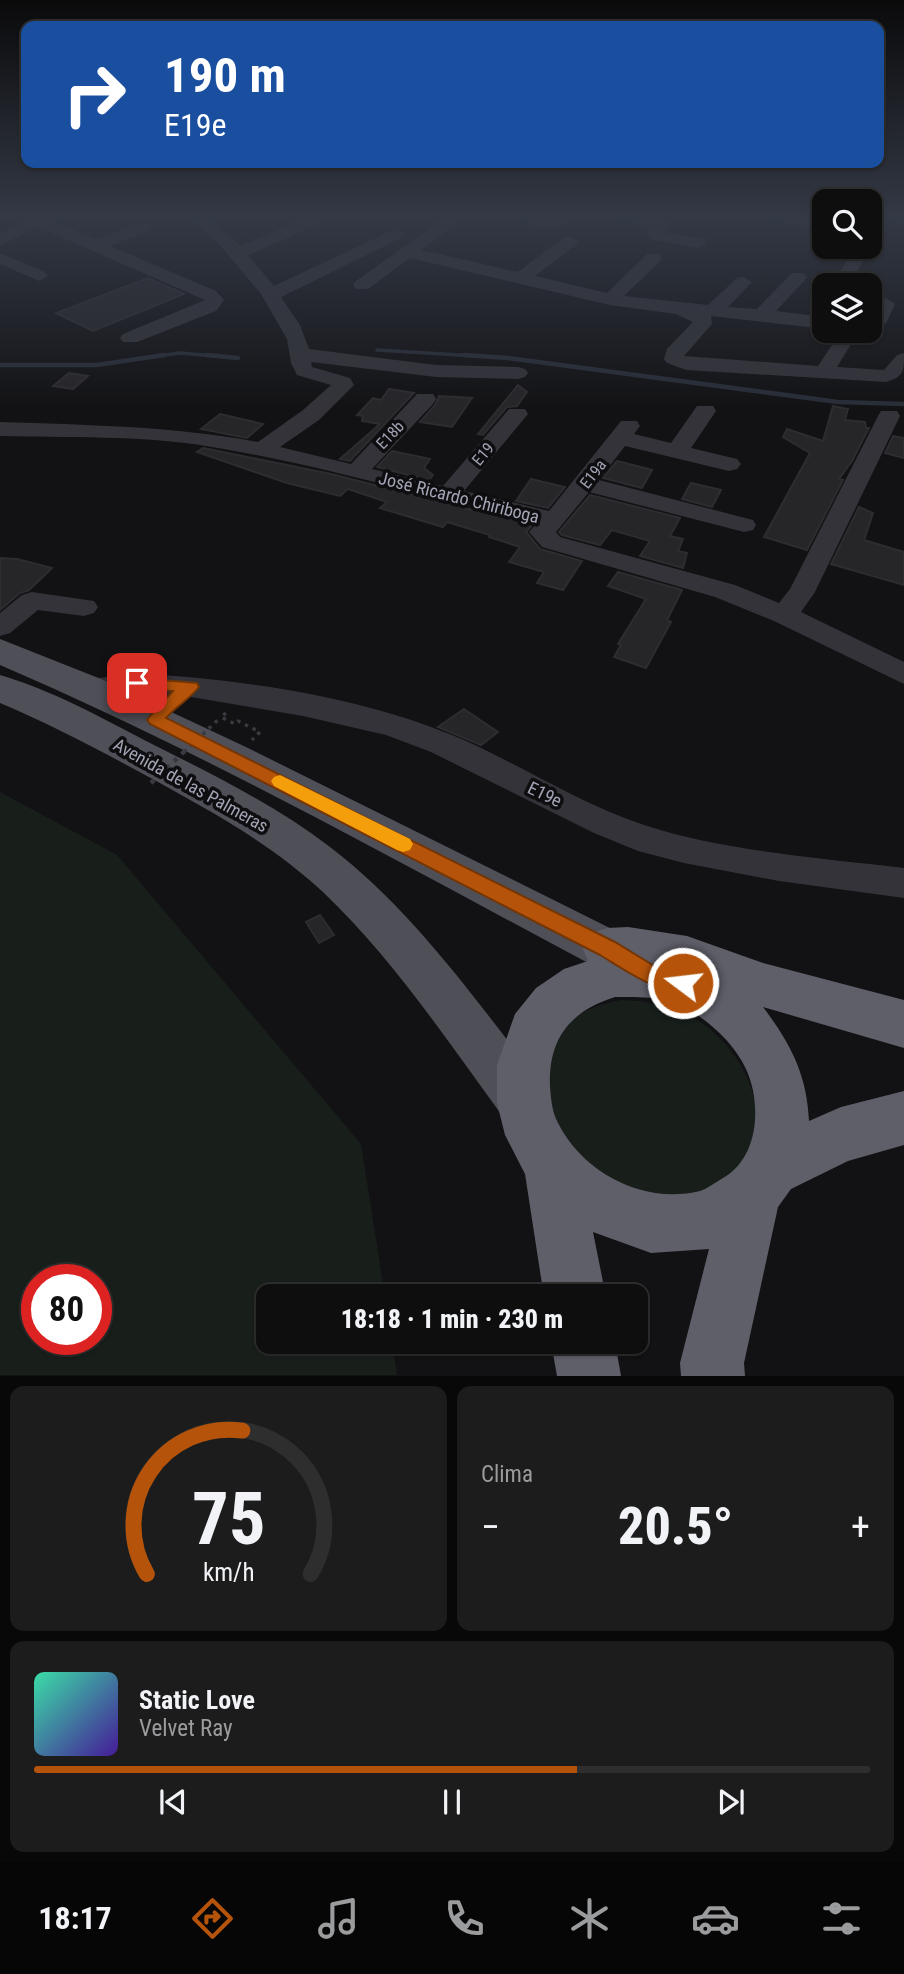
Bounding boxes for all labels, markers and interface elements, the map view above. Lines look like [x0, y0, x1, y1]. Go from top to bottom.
text: 190 m [164, 47, 286, 104]
icon: right [49, 49, 140, 140]
text: E19e [164, 106, 227, 144]
map controls [812, 189, 882, 343]
button: search [812, 189, 882, 259]
button: layers [812, 273, 882, 343]
street label: E18b [372, 417, 408, 453]
street label: E19 [468, 439, 498, 469]
street label: E19a [576, 456, 610, 492]
street label: José Ricardo Chiriboga [377, 467, 541, 527]
pin [107, 653, 167, 713]
icon: arrive [118, 664, 156, 702]
street label: Avenida de las Palmeras [110, 734, 272, 836]
street label: E19e [525, 777, 565, 811]
position arrow [646, 946, 720, 1020]
speed limit sign: 80 [21, 1264, 112, 1355]
text: 18:18 · 1 min · 230 m [341, 1304, 563, 1334]
text: Clima [481, 1461, 533, 1488]
text: 75 [192, 1477, 265, 1563]
text: 20.5° [618, 1496, 733, 1557]
text: − [481, 1505, 500, 1549]
text: + [851, 1505, 870, 1549]
text: km/h [203, 1558, 254, 1587]
text: Static Love [139, 1685, 255, 1715]
text: Velvet Ray [139, 1715, 233, 1742]
icon: previous [154, 1783, 192, 1821]
icon: pause [433, 1783, 471, 1821]
icon: next [712, 1783, 750, 1821]
icon: directions [188, 1894, 237, 1943]
icon: music [314, 1894, 363, 1943]
icon: phone [440, 1894, 489, 1943]
icon: climate [565, 1894, 614, 1943]
icon: car [691, 1894, 740, 1943]
icon: filters [817, 1894, 866, 1943]
text: 18:17 [38, 1899, 112, 1937]

